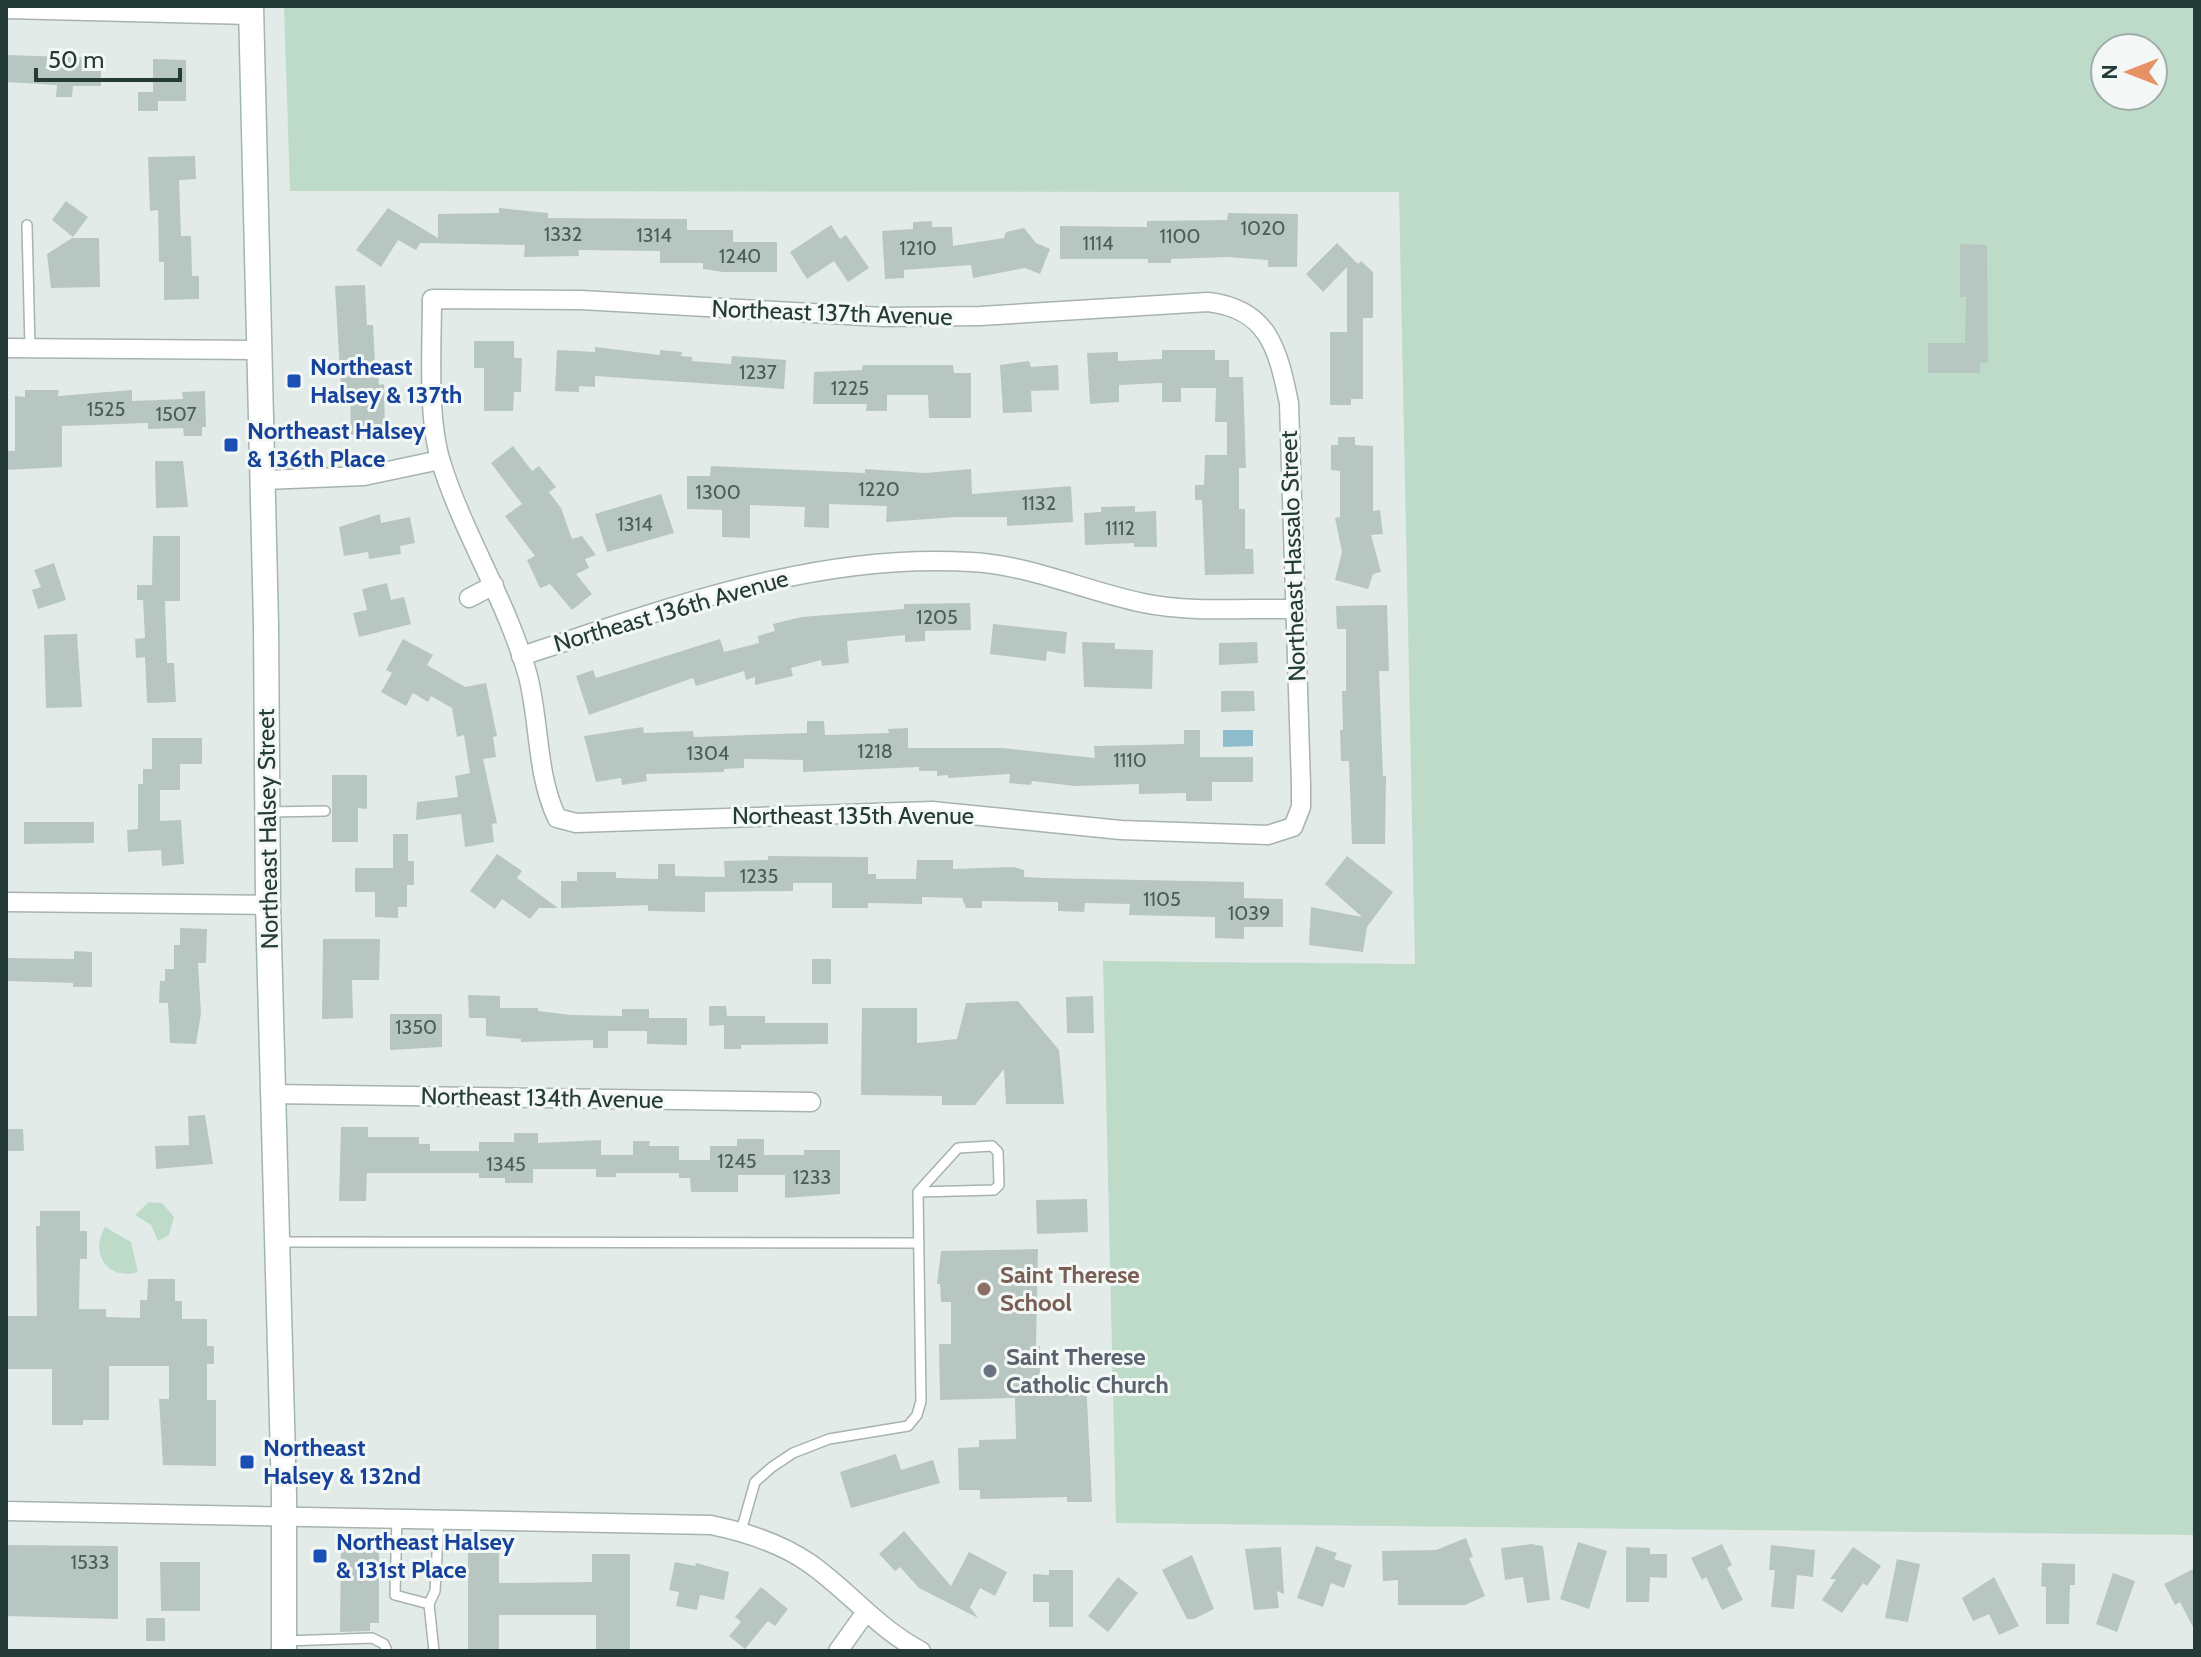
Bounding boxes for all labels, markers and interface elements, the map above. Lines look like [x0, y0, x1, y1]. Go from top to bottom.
scale bar [36, 32, 180, 82]
north arrow [2089, 32, 2169, 112]
text: 50 m [48, 45, 104, 74]
text: N [2096, 64, 2123, 80]
house number: 1020 [1241, 216, 1285, 240]
house number: 1332 [544, 222, 582, 246]
house number: 1314 [636, 223, 672, 247]
house number: 1100 [1160, 224, 1200, 248]
house number: 1114 [1082, 231, 1114, 255]
house number: 1210 [899, 236, 937, 260]
house number: 1240 [719, 244, 761, 268]
street label: Northeast 137th Avenue [711, 294, 953, 331]
place label: Northeast Halsey & 137th [310, 352, 462, 409]
house number: 1237 [739, 360, 777, 384]
marker: Northeast Halsey & 137th [285, 372, 303, 390]
house number: 1225 [831, 376, 869, 400]
house number: 1525 [87, 397, 125, 421]
house number: 1507 [155, 402, 197, 426]
place label: Northeast Halsey & 136th Place [247, 416, 426, 473]
street label: Northeast Hassalo Street [1274, 430, 1311, 682]
marker: Northeast Halsey & 136th Place [222, 436, 240, 454]
house number: 1220 [858, 477, 900, 501]
house number: 1300 [695, 480, 741, 504]
house number: 1132 [1022, 491, 1056, 515]
house number: 1314 [617, 512, 653, 536]
house number: 1112 [1105, 516, 1135, 540]
street label: Northeast 136th Avenue [550, 563, 792, 658]
house number: 1205 [916, 605, 958, 629]
street label: Northeast Halsey Street [251, 708, 284, 950]
house number: 1218 [857, 739, 893, 763]
house number: 1304 [687, 741, 730, 765]
house number: 1110 [1113, 748, 1147, 772]
street label: Northeast 135th Avenue [732, 801, 974, 830]
house number: 1235 [740, 864, 778, 888]
house number: 1105 [1143, 887, 1181, 911]
house number: 1039 [1228, 901, 1270, 925]
house number: 1350 [395, 1015, 437, 1039]
street label: Northeast 134th Avenue [420, 1081, 664, 1114]
house number: 1245 [717, 1149, 757, 1173]
house number: 1345 [486, 1152, 526, 1176]
house number: 1233 [793, 1165, 831, 1189]
place label: Saint Therese School [1000, 1260, 1140, 1317]
marker: Saint Therese School [975, 1280, 993, 1298]
place label: Saint Therese Catholic Church [1006, 1342, 1169, 1399]
marker: Saint Therese Catholic Church [981, 1362, 999, 1380]
place label: Northeast Halsey & 132nd [263, 1433, 421, 1490]
marker: Northeast Halsey & 132nd [238, 1453, 256, 1471]
place label: Northeast Halsey & 131st Place [336, 1527, 515, 1584]
marker: Northeast Halsey & 131st Place [311, 1547, 329, 1565]
house number: 1533 [71, 1550, 109, 1574]

